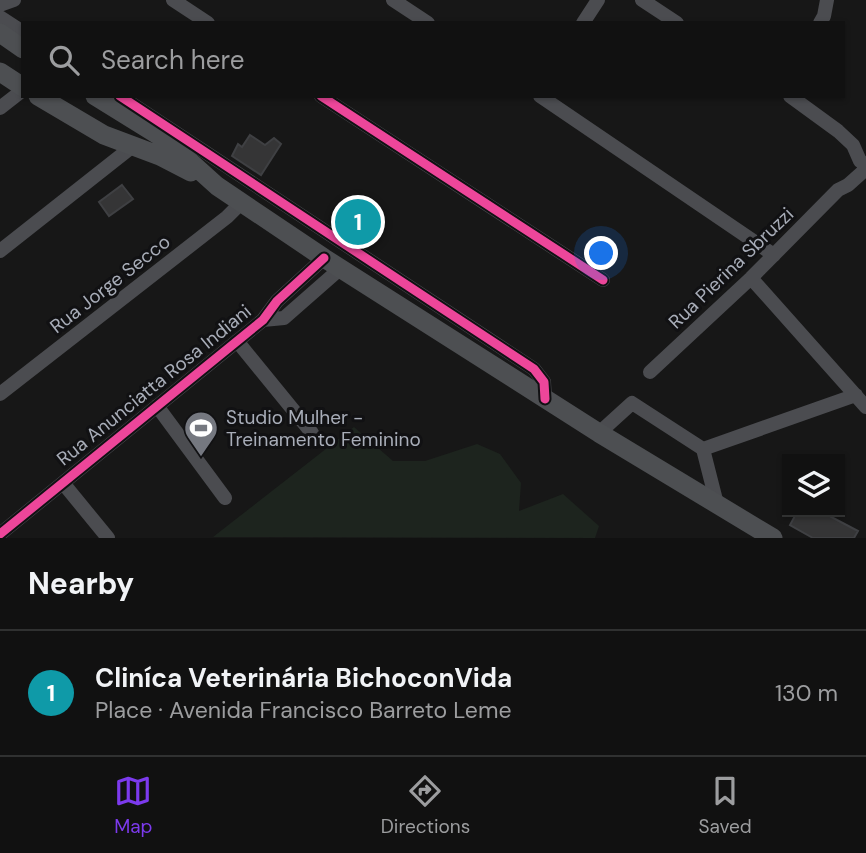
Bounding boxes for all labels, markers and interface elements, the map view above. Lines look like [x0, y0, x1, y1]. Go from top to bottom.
search box [21, 21, 845, 98]
icon: search [45, 41, 83, 79]
text: Search here [101, 43, 244, 77]
pin: 1 [335, 196, 381, 248]
street label: Rua Pierina Sbruzzi [663, 202, 799, 334]
street label: Rua Jorge Secco [45, 229, 175, 339]
your location [584, 236, 618, 270]
street label: Rua Anunciatta Rosa Indiani [52, 299, 256, 471]
place label: Studio Mulher - Treinamento Feminino [226, 405, 421, 452]
sports icon: Studio Mulher - Treinamento Feminino [182, 409, 220, 458]
map controls [782, 454, 845, 517]
button: layers [782, 454, 845, 517]
text: Nearby [28, 564, 134, 603]
text: Cliníca Veterinária BichoconVida [95, 661, 512, 695]
text: 1 [47, 678, 55, 708]
text: 130 m [775, 678, 838, 708]
text: Place · Avenida Francisco Barreto Leme [95, 695, 511, 725]
tab: Map [114, 772, 152, 839]
tab: Directions [381, 772, 470, 839]
tab: Saved [699, 772, 752, 839]

